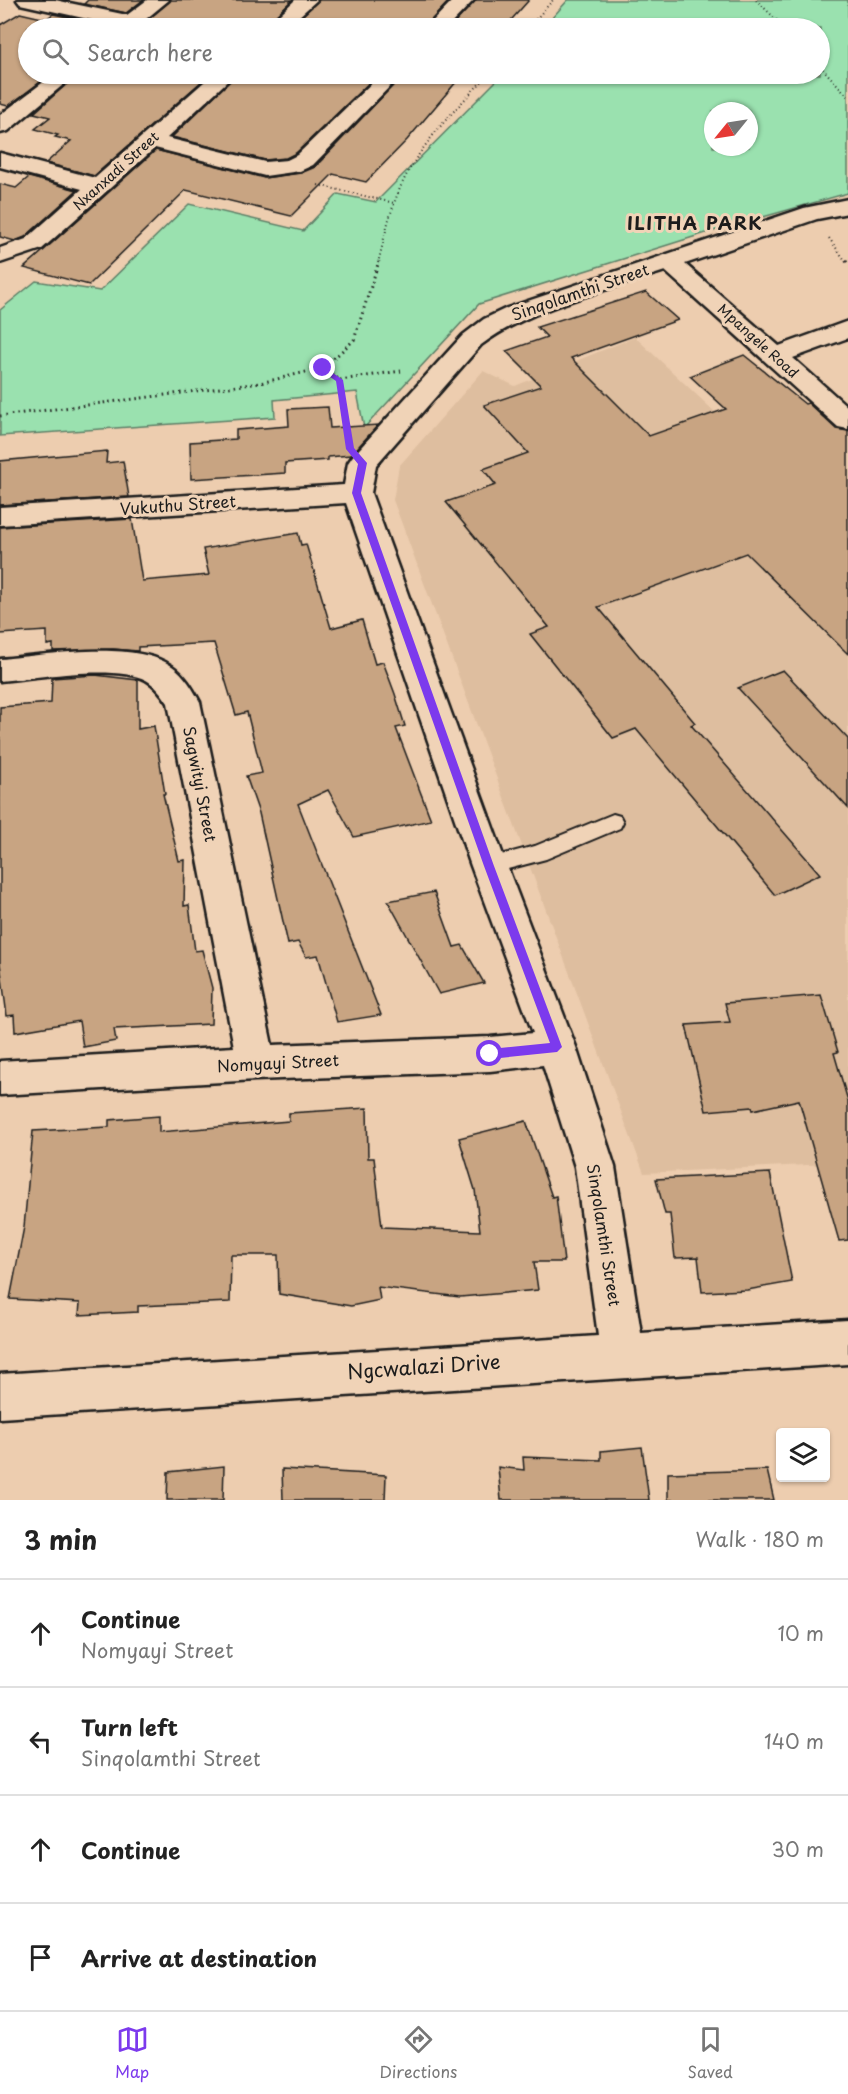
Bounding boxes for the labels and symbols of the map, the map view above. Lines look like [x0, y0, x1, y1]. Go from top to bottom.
north arrow [704, 102, 758, 156]
street label: Nxanxadi Street [68, 126, 164, 215]
district label: ILITHA PARK [627, 209, 763, 236]
street label: Sinqolamthi Street [508, 256, 651, 326]
street label: Mpangele Road [713, 299, 803, 383]
route end [309, 354, 335, 380]
street label: Vukuthu Street [119, 488, 237, 520]
street label: Sagwityi Street [178, 724, 224, 844]
route start [476, 1040, 502, 1066]
street label: Nomyayi Street [216, 1047, 340, 1077]
street label: Sinqolamthi Street [582, 1162, 628, 1308]
street label: Ngcwalazi Drive [347, 1346, 501, 1386]

